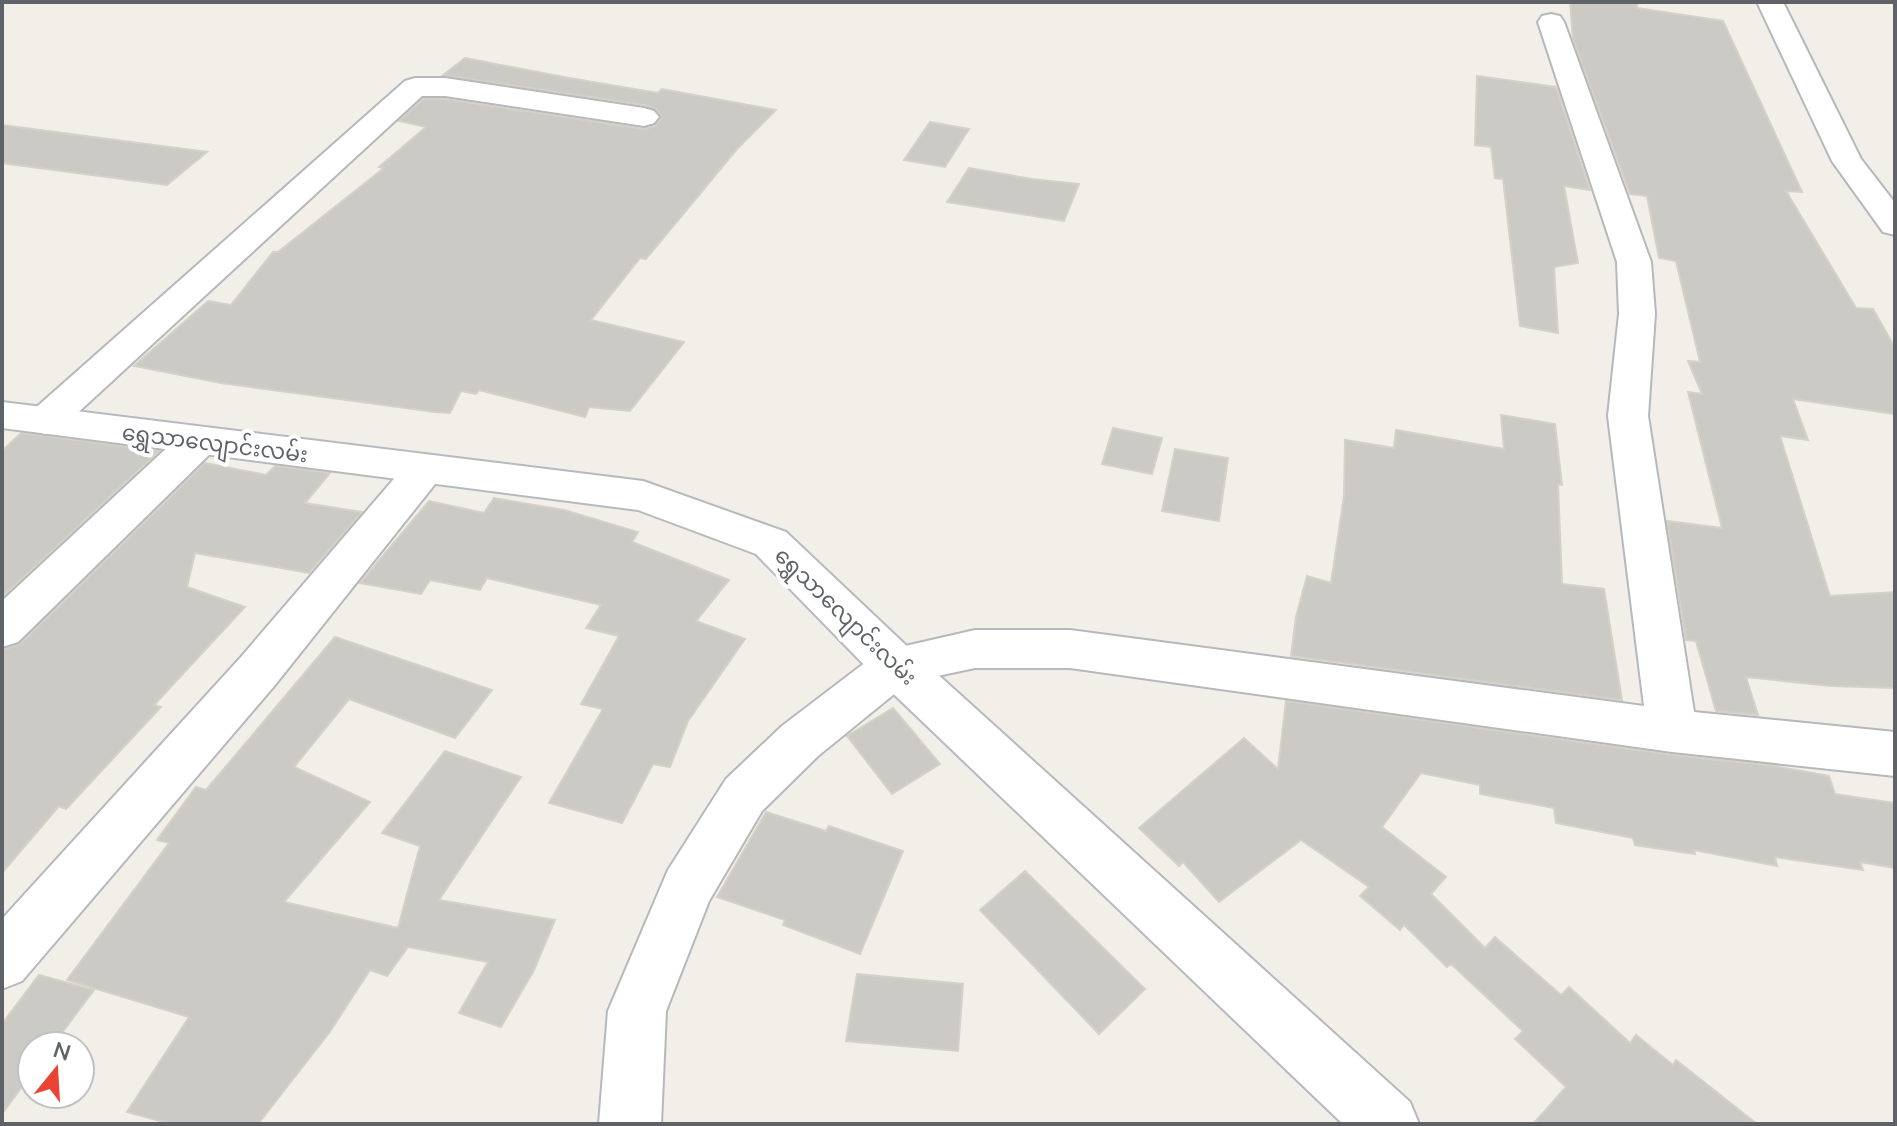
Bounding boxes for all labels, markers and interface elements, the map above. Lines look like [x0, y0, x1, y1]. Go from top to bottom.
street label: ရွှေသာလျောင်းလမ်း [120, 417, 310, 473]
street label: ရွှေသာလျောင်းလမ်း [766, 540, 924, 695]
north arrow [16, 1030, 96, 1110]
text: N [50, 1035, 74, 1067]

